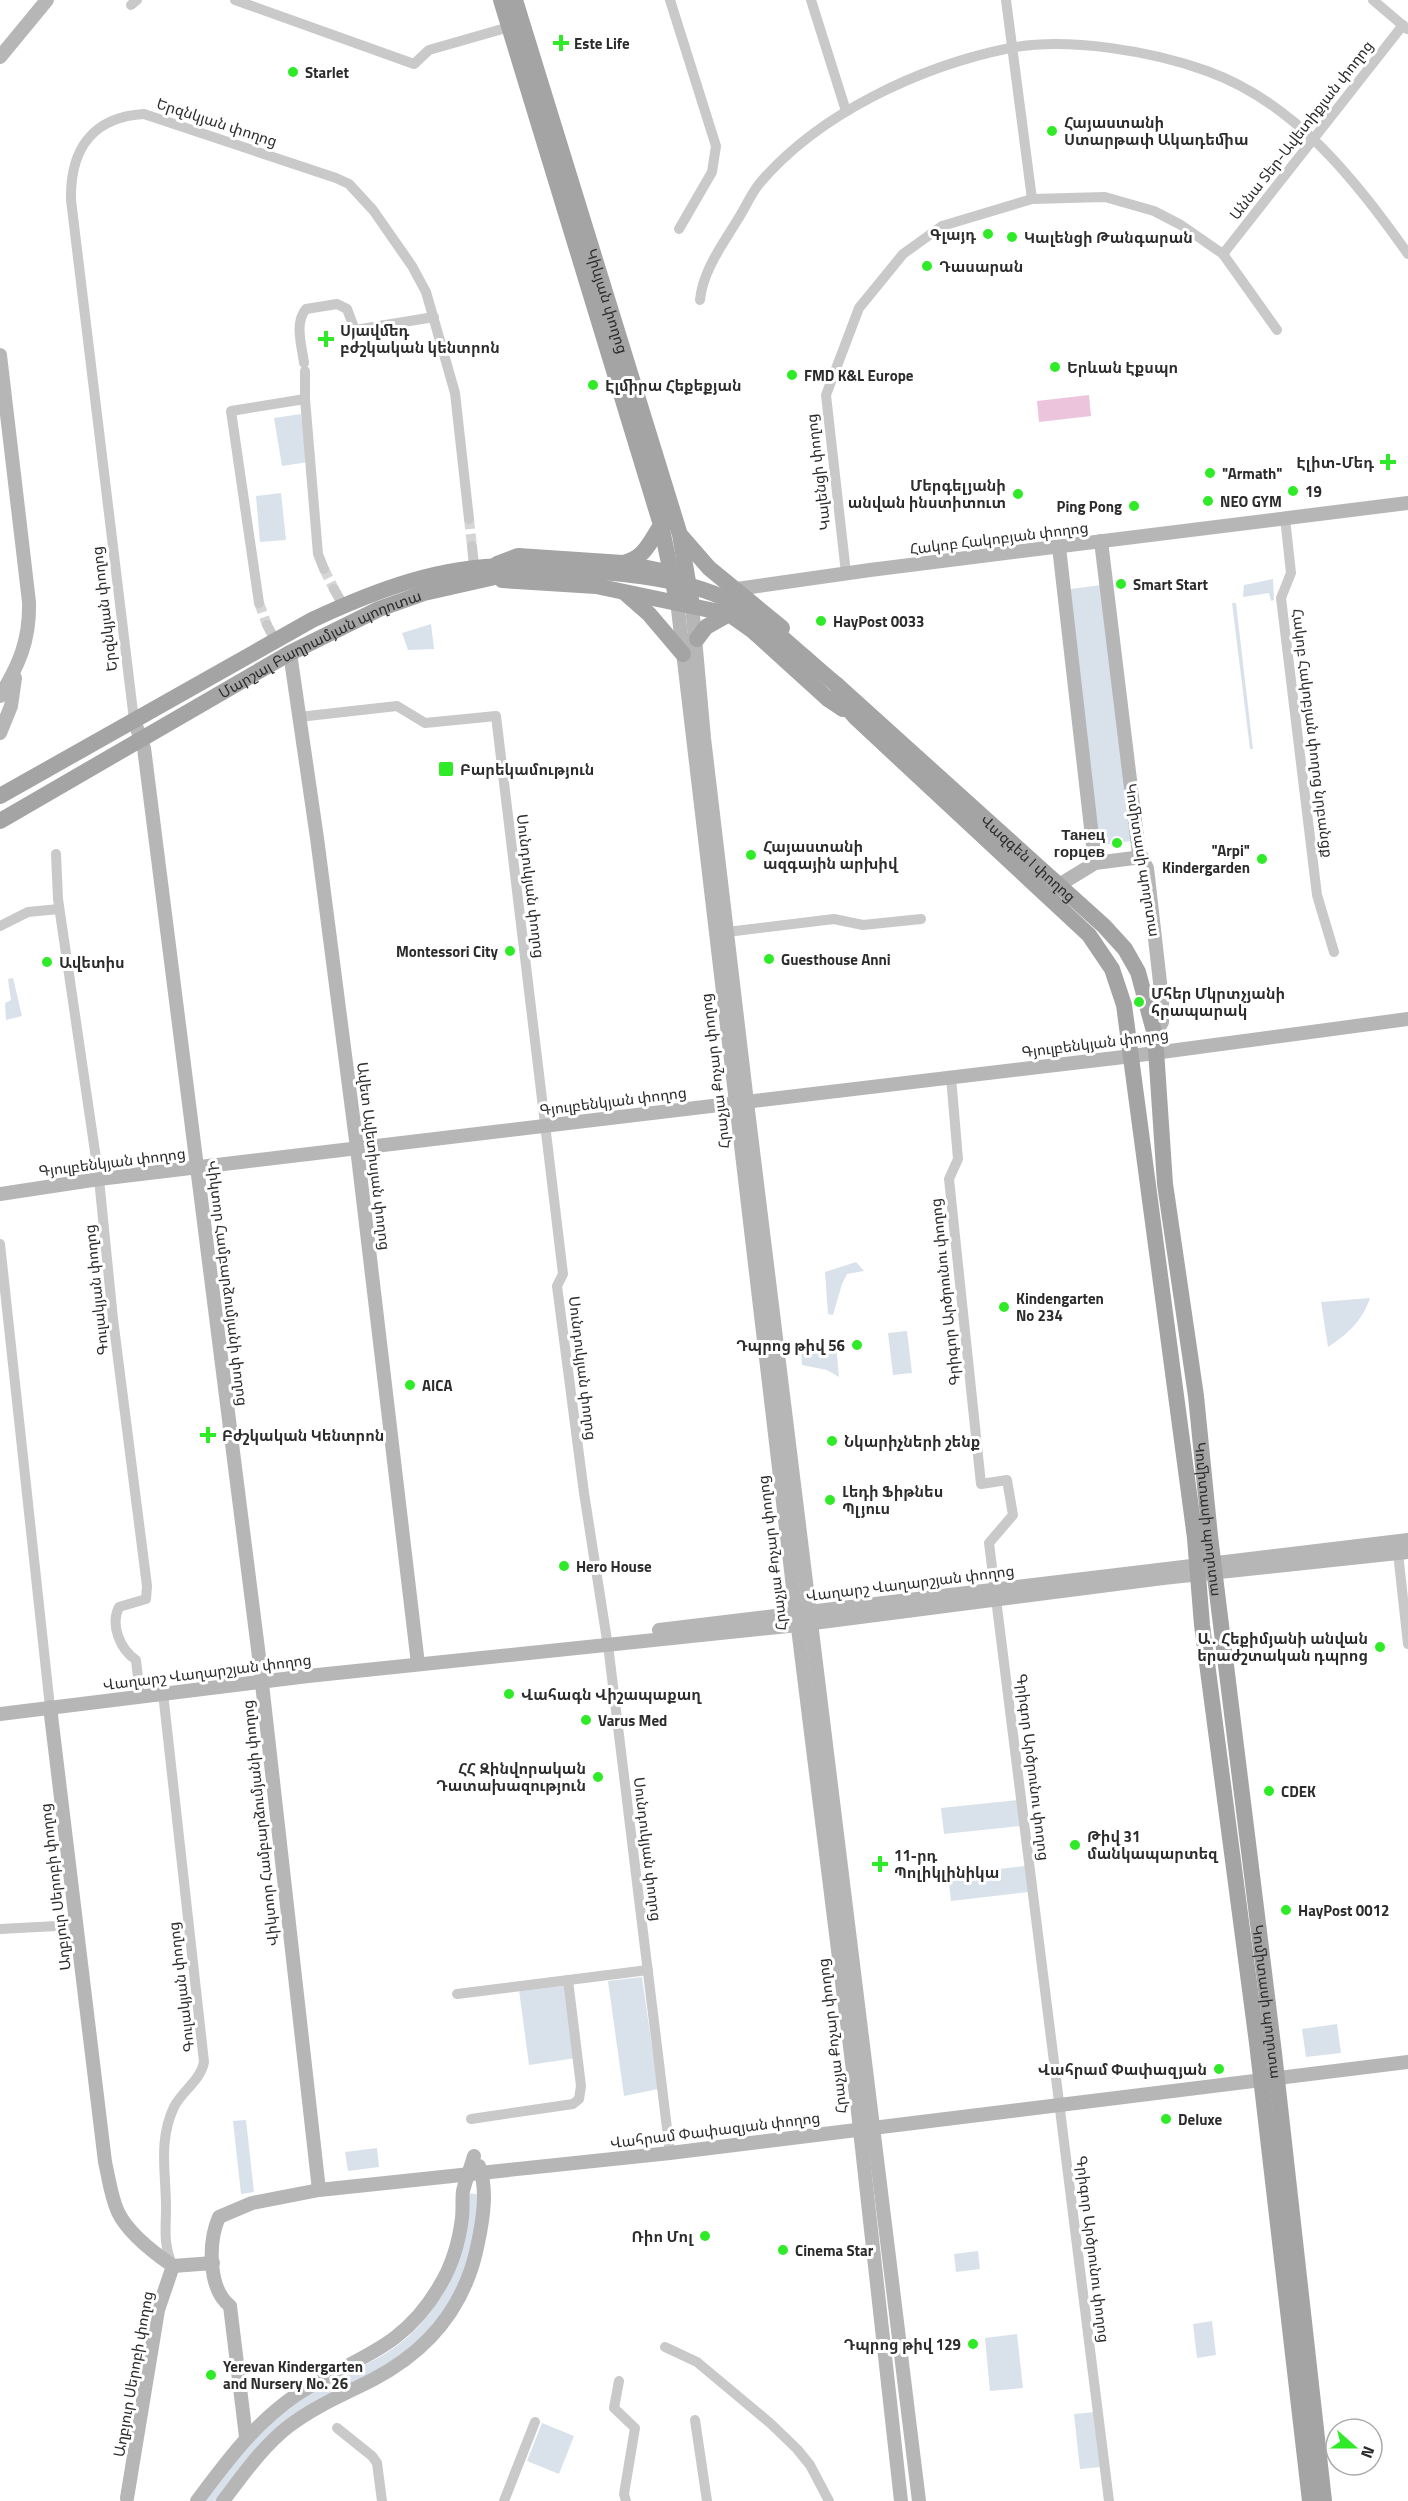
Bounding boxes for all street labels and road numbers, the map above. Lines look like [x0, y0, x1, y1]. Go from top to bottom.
street label: Աննա Տեր-Ավետիքյան փողոց [1223, 35, 1379, 225]
street label: Երզնկյան փողոց [154, 92, 280, 152]
street label: Կիևյան փողոց [581, 246, 635, 356]
street label: Կալենցի փողոց [799, 413, 837, 531]
street label: Հակոբ Հակոբյան փողոց [908, 516, 1090, 560]
street label: Երզնկյան փողոց [85, 545, 123, 673]
street label: Մարշալ Բաղրամյան պողոտա [214, 583, 424, 704]
street label: Հակոբ Հակոբյան փողոց նրբանցք [1286, 607, 1340, 859]
street label: Կոմիտասի պողոտա [1120, 782, 1166, 938]
street label: Վազգեն I փողոց [976, 809, 1081, 907]
street label: Սունդուկյան փողոց [511, 813, 551, 959]
street label: Հրաչյա Քոչար փողոց [694, 992, 736, 1150]
street label: Գյուլբենկյան փողոց [1020, 1023, 1170, 1063]
street label: Ավետ Ավետիսյան փողոց [351, 1061, 397, 1251]
street label: Գյուլբենկյան փողոց [538, 1081, 688, 1121]
street label: Գյուլբենկյան փողոց [37, 1142, 187, 1182]
street label: Վիկտոր Համբարձումյանի փողոց [202, 1159, 254, 1407]
street label: Գրիգոր Արծրունու փողոց [924, 1197, 966, 1387]
street label: Գուլակյան փողոց [78, 1224, 114, 1356]
street label: Սունդուկյան փողոց [563, 1295, 603, 1441]
street label: Կոմիտասի պողոտա [1189, 1441, 1229, 1598]
street label: Հրաչյա Քոչար փողոց [751, 1474, 793, 1632]
street label: Վաղարշ Վաղարշյան փողոց [804, 1559, 1016, 1607]
street label: Վաղարշ Վաղարշյան փողոց [101, 1648, 313, 1696]
street label: Գրիգոր Արծրունու փողոց [1010, 1672, 1056, 1862]
street label: Վիկտոր Համբարձումյանի փողոց [236, 1699, 284, 1947]
street label: Սունդուկյան փողոց [628, 1776, 668, 1922]
street label: Աղբյուր Սերոբի փողոց [33, 1802, 77, 1972]
street label: Գուլակյան փողոց [162, 1920, 200, 2054]
street label: Կոմիտասի պողոտա [1247, 1923, 1288, 2080]
street label: Հրաչյա Քոչար փողոց [811, 1957, 853, 2115]
street label: Վահրամ Փափազյան փողոց [609, 2106, 821, 2154]
street label: Գրիգոր Արծրունու փողոց [1070, 2154, 1116, 2344]
street label: Աղբյուր Սերոբի փողոց [107, 2289, 159, 2459]

